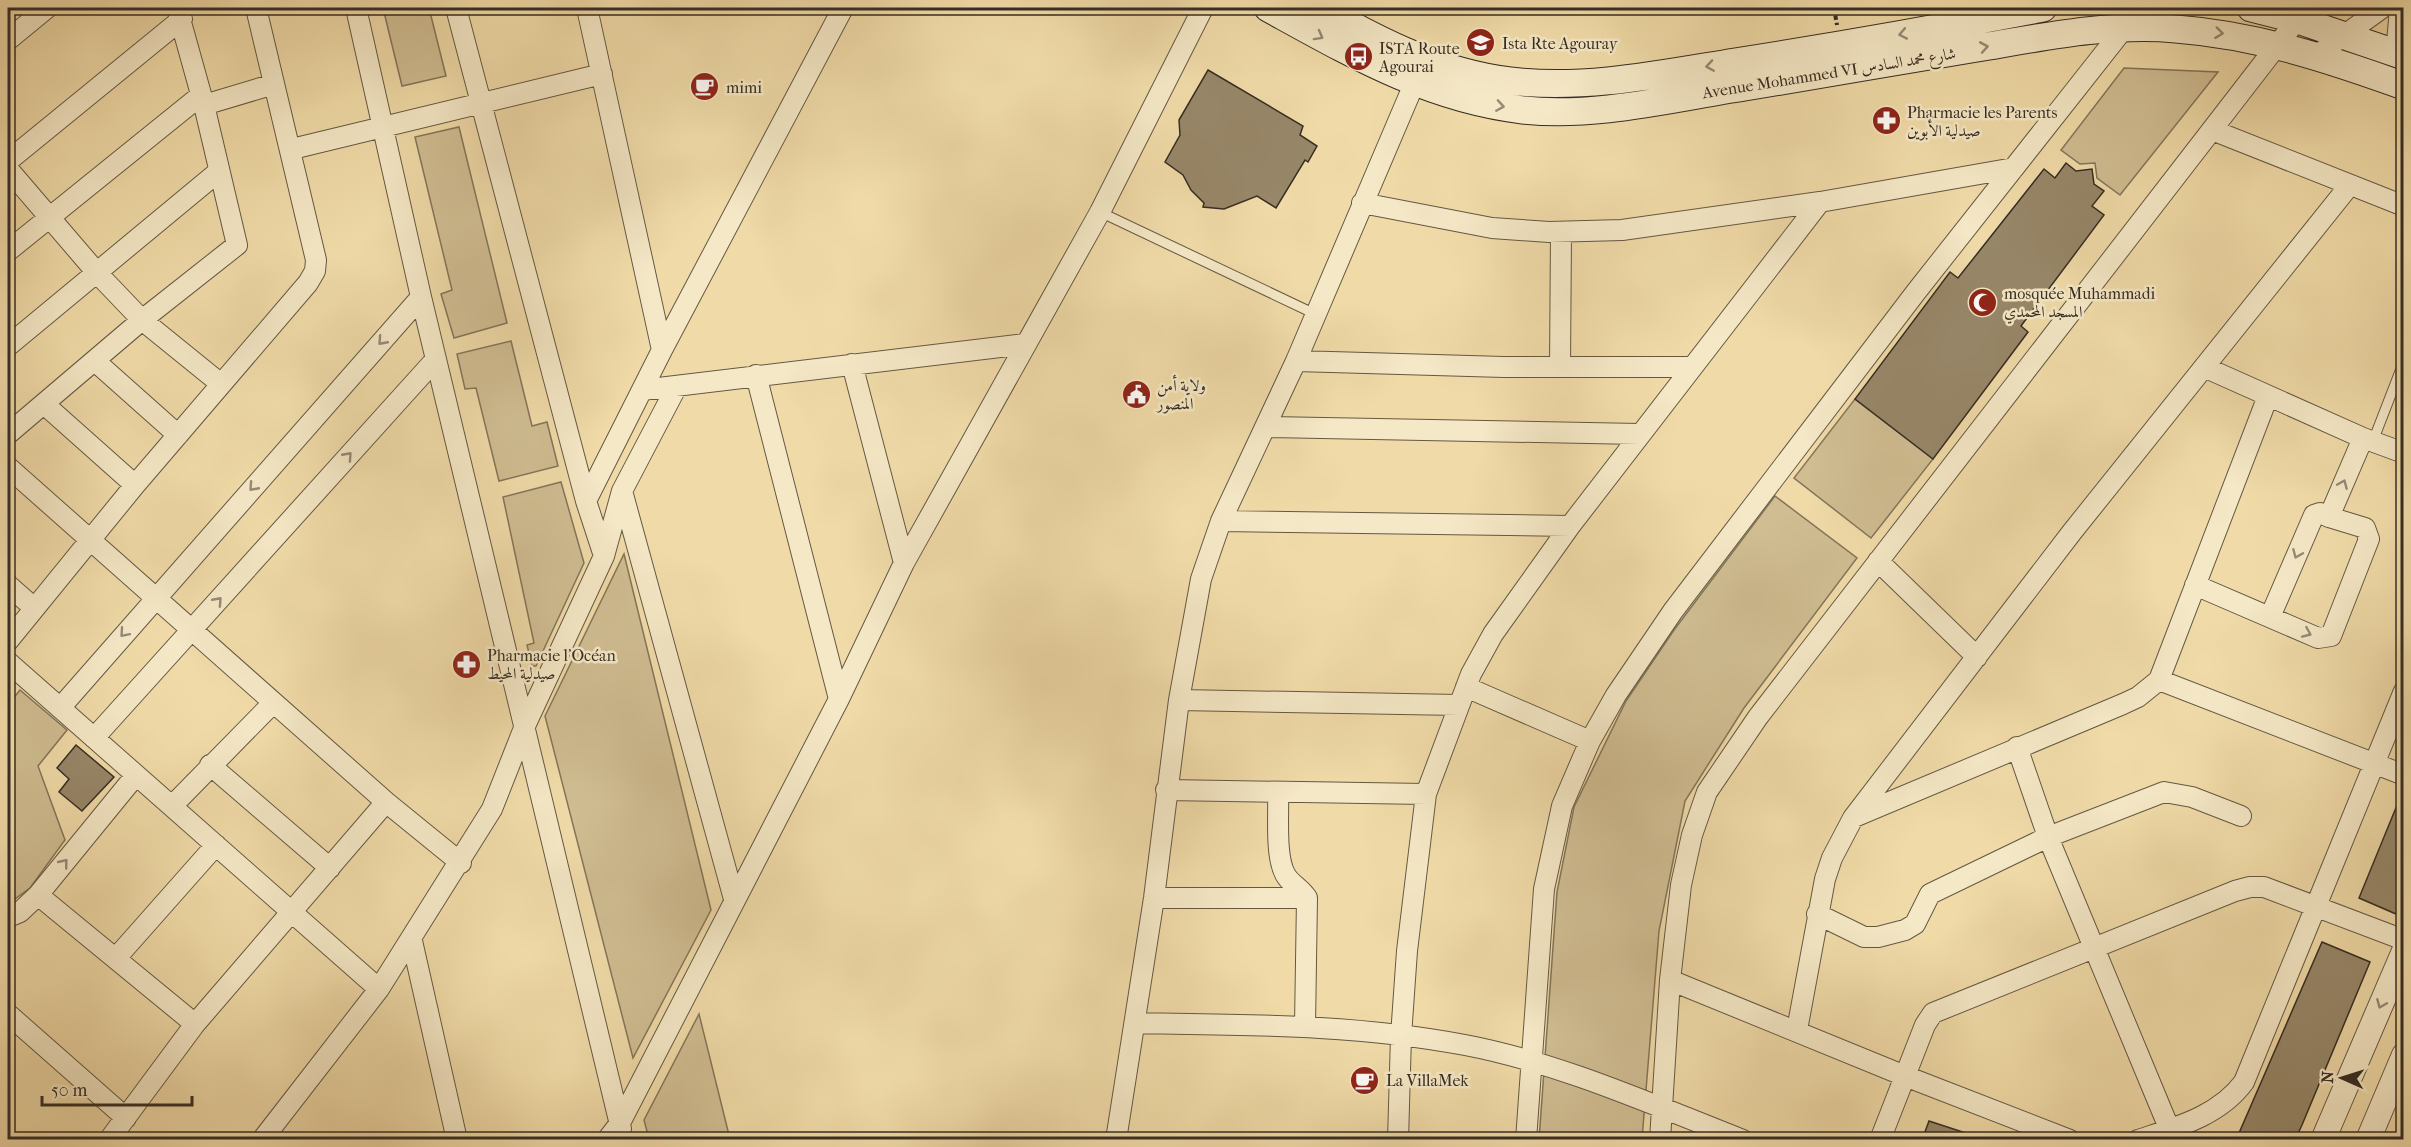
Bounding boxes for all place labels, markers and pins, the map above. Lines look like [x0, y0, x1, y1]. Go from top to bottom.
school or university icon: Ista Rte Agouray [1465, 27, 1497, 59]
place label: Ista Rte Agouray [1502, 34, 1618, 53]
place label: ISTA Route Agourai [1378, 39, 1460, 76]
bus stop icon: ISTA Route Agourai [1342, 41, 1374, 73]
cafe icon: mimi [689, 71, 721, 103]
place label: mimi [726, 78, 762, 97]
place label: Pharmacie les Parents صيدلية الأبوين [1907, 103, 2058, 141]
pharmacy icon: Pharmacie les Parents صيدلية الأبوين [1870, 105, 1902, 137]
place label: mosquée Muhammadi المسجد المحمدي [2004, 284, 2155, 324]
mosque icon: mosquée Muhammadi المسجد المحمدي [1967, 286, 1999, 318]
place label: ولاية أمن المنصور [1155, 374, 1206, 414]
public building icon: ولاية أمن المنصور [1120, 378, 1152, 410]
place label: Pharmacie l'Océan صيدلية المحيط [487, 646, 616, 683]
pharmacy icon: Pharmacie l'Océan صيدلية المحيط [450, 648, 482, 680]
cafe icon: La VillaMek [1349, 1064, 1381, 1096]
place label: La VillaMek [1386, 1071, 1469, 1090]

